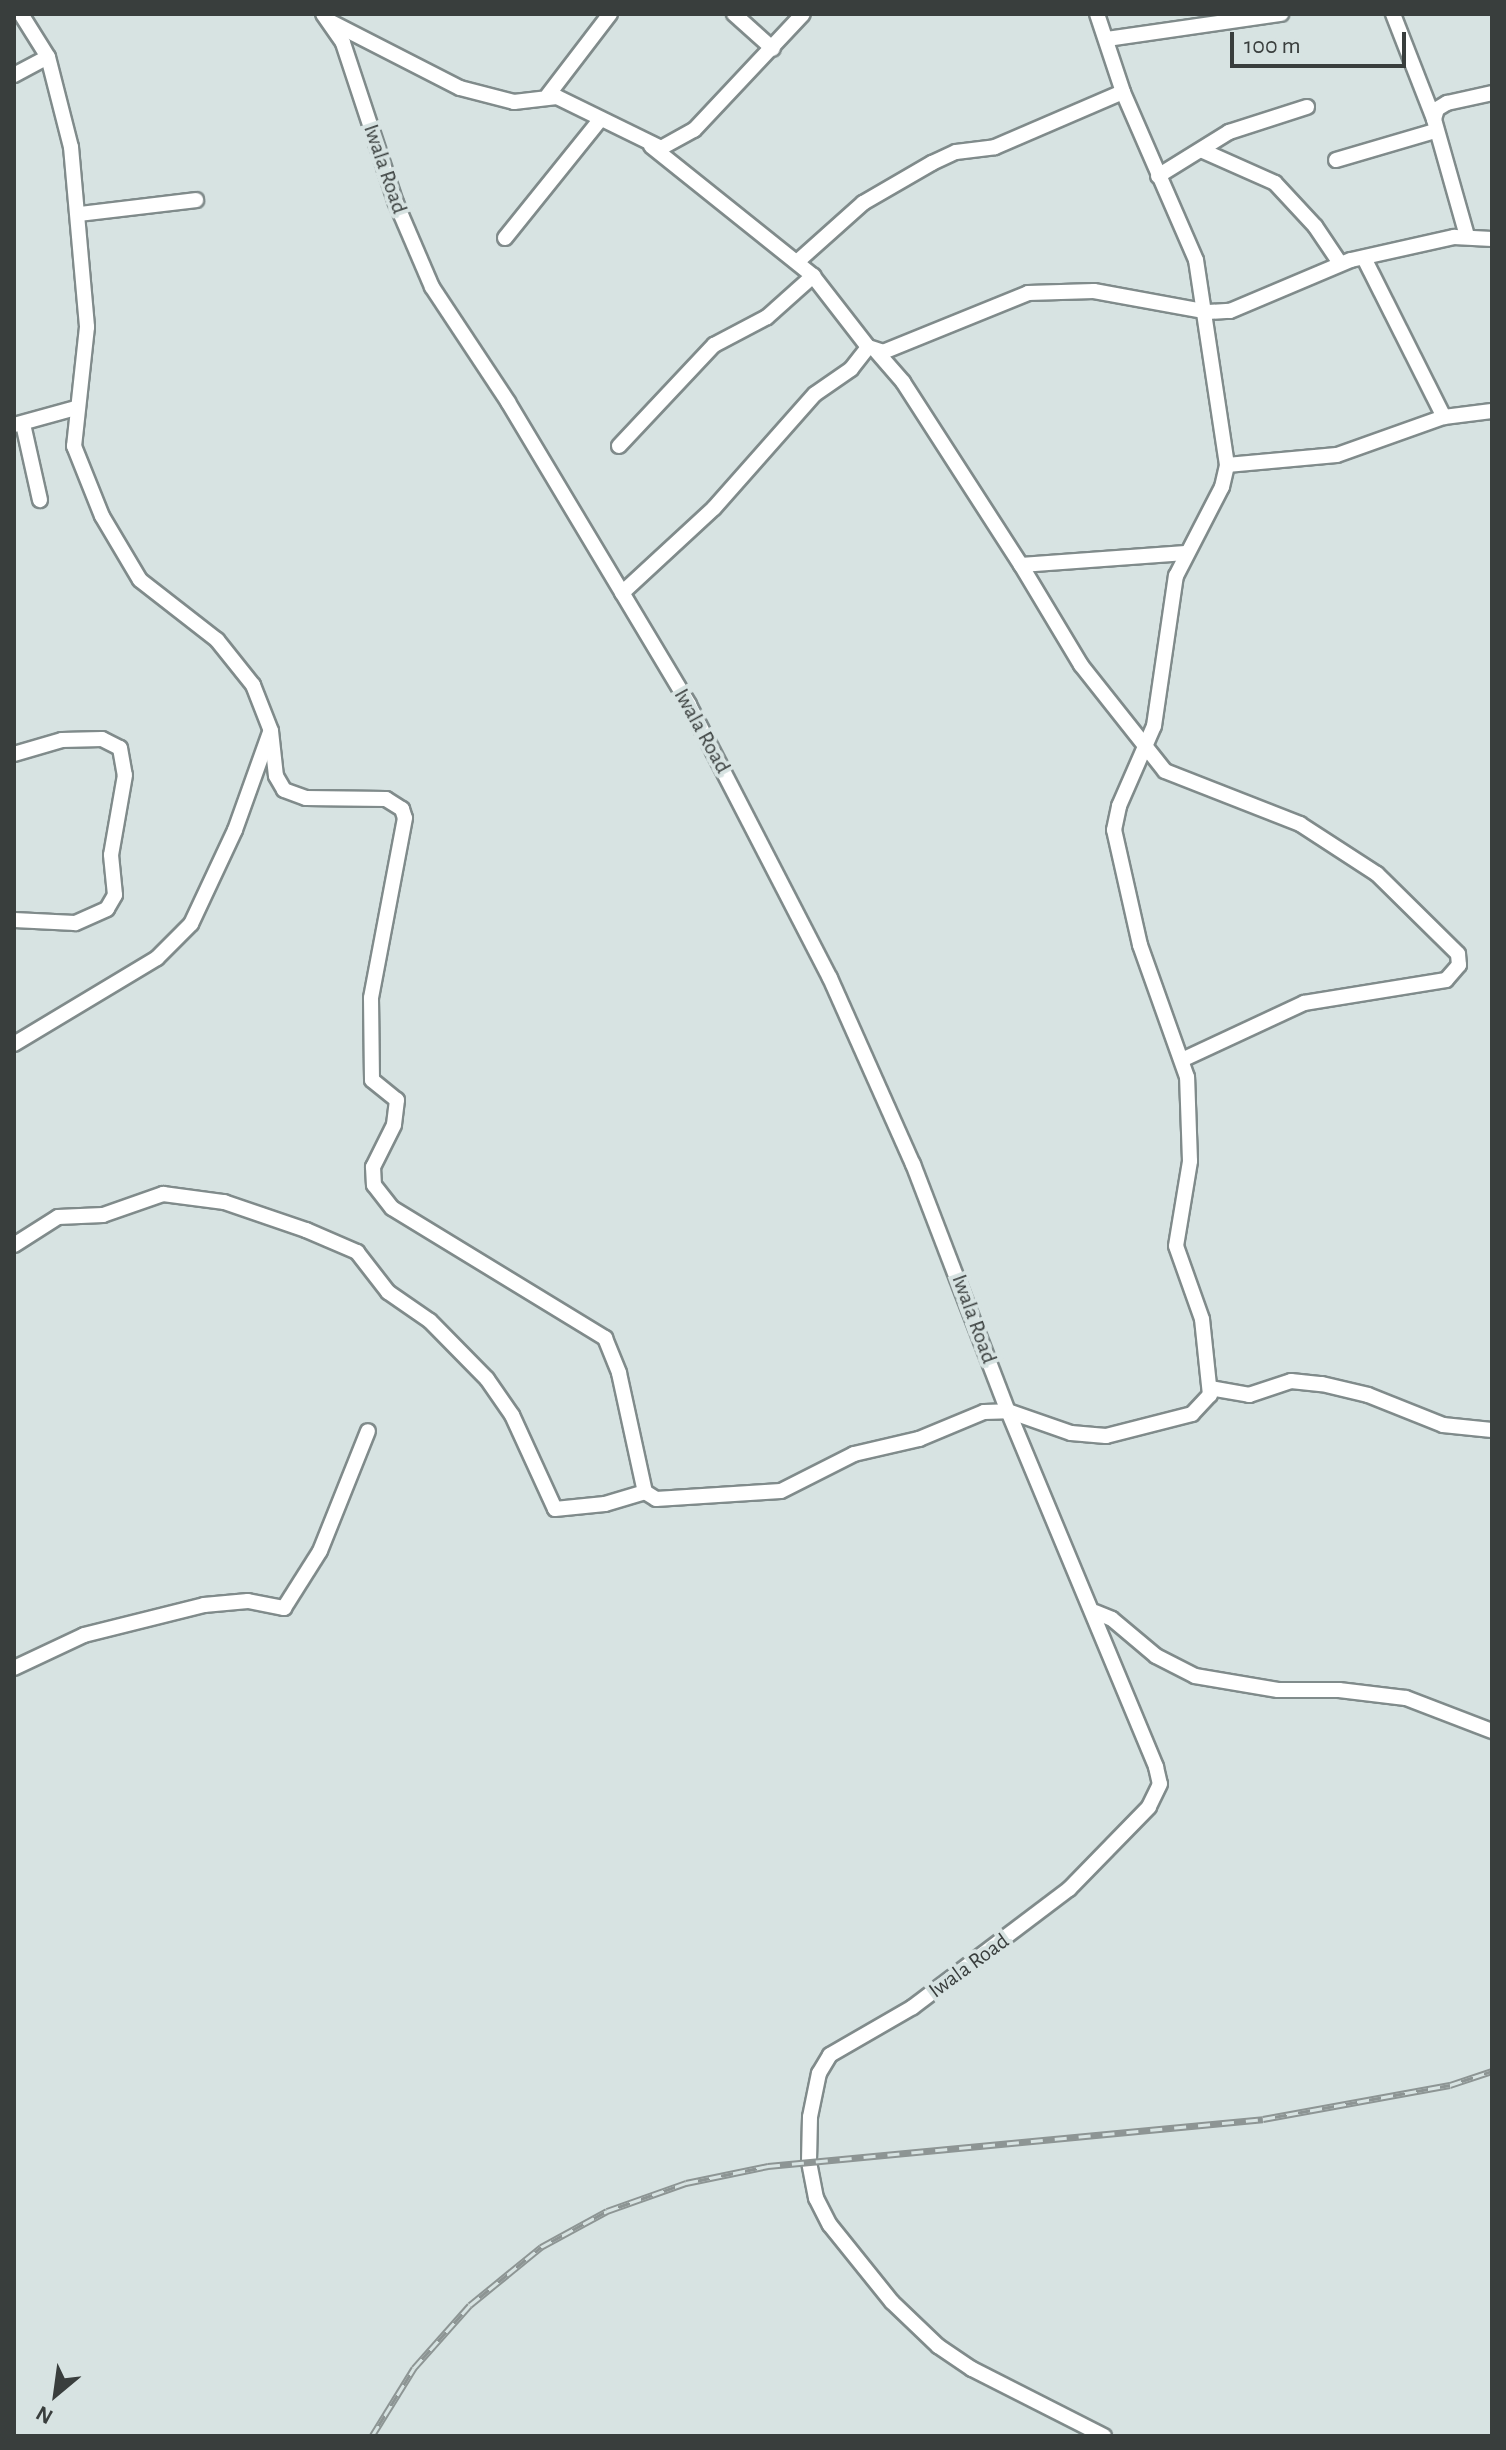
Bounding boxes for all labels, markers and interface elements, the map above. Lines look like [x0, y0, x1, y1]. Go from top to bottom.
scale bar [1234, 16, 1410, 66]
text: 100 m [1244, 34, 1301, 58]
street label: Iwala Road [357, 121, 413, 217]
street label: Iwala Road [668, 684, 736, 778]
street label: Iwala Road [946, 1271, 1002, 1367]
street label: Iwala Road [924, 1928, 1014, 2004]
north arrow [16, 2354, 96, 2434]
text: N [32, 2402, 56, 2428]

